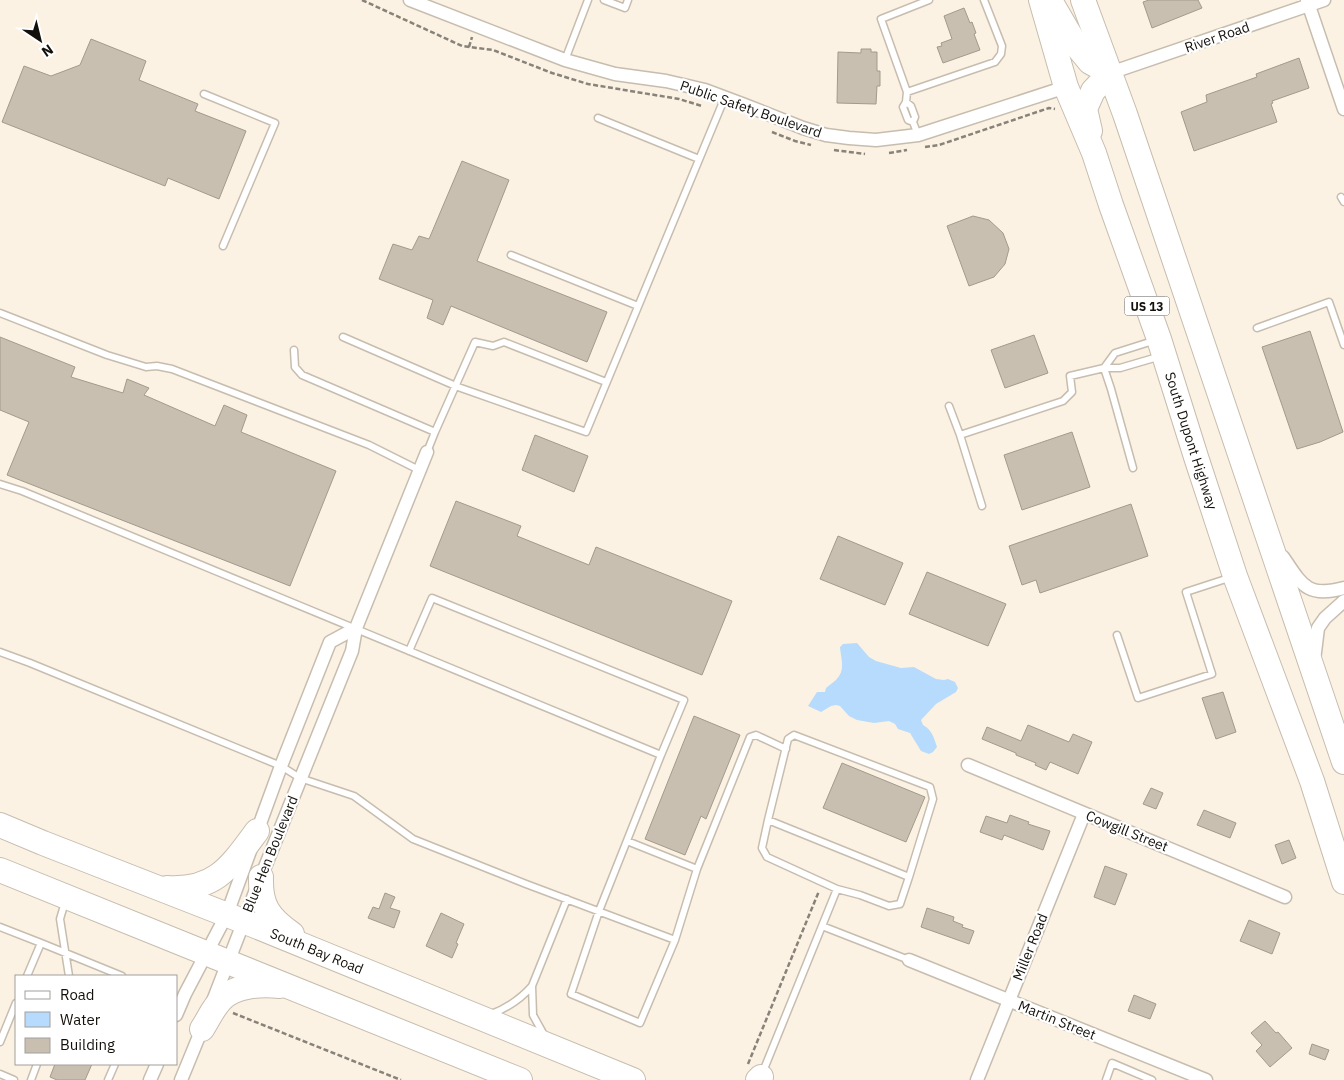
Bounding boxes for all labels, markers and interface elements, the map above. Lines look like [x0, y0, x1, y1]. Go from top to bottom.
north arrow [15, 15, 65, 65]
street label: River Road [1182, 17, 1252, 57]
text: N [38, 40, 57, 61]
street label: Public Safety Boulevard [678, 76, 824, 142]
road number: US 13 [1124, 296, 1170, 316]
street label: South Dupont Highway [1161, 370, 1222, 512]
street label: Blue Hen Boulevard [238, 793, 302, 915]
street label: Cowgill Street [1083, 806, 1171, 856]
street label: Miller Road [1008, 911, 1052, 983]
street label: South Bay Road [268, 924, 366, 978]
legend [15, 975, 178, 1065]
text: Road [60, 985, 95, 1004]
street label: Martin Street [1016, 996, 1099, 1044]
text: Water [60, 1010, 101, 1029]
text: Building [60, 1035, 115, 1054]

